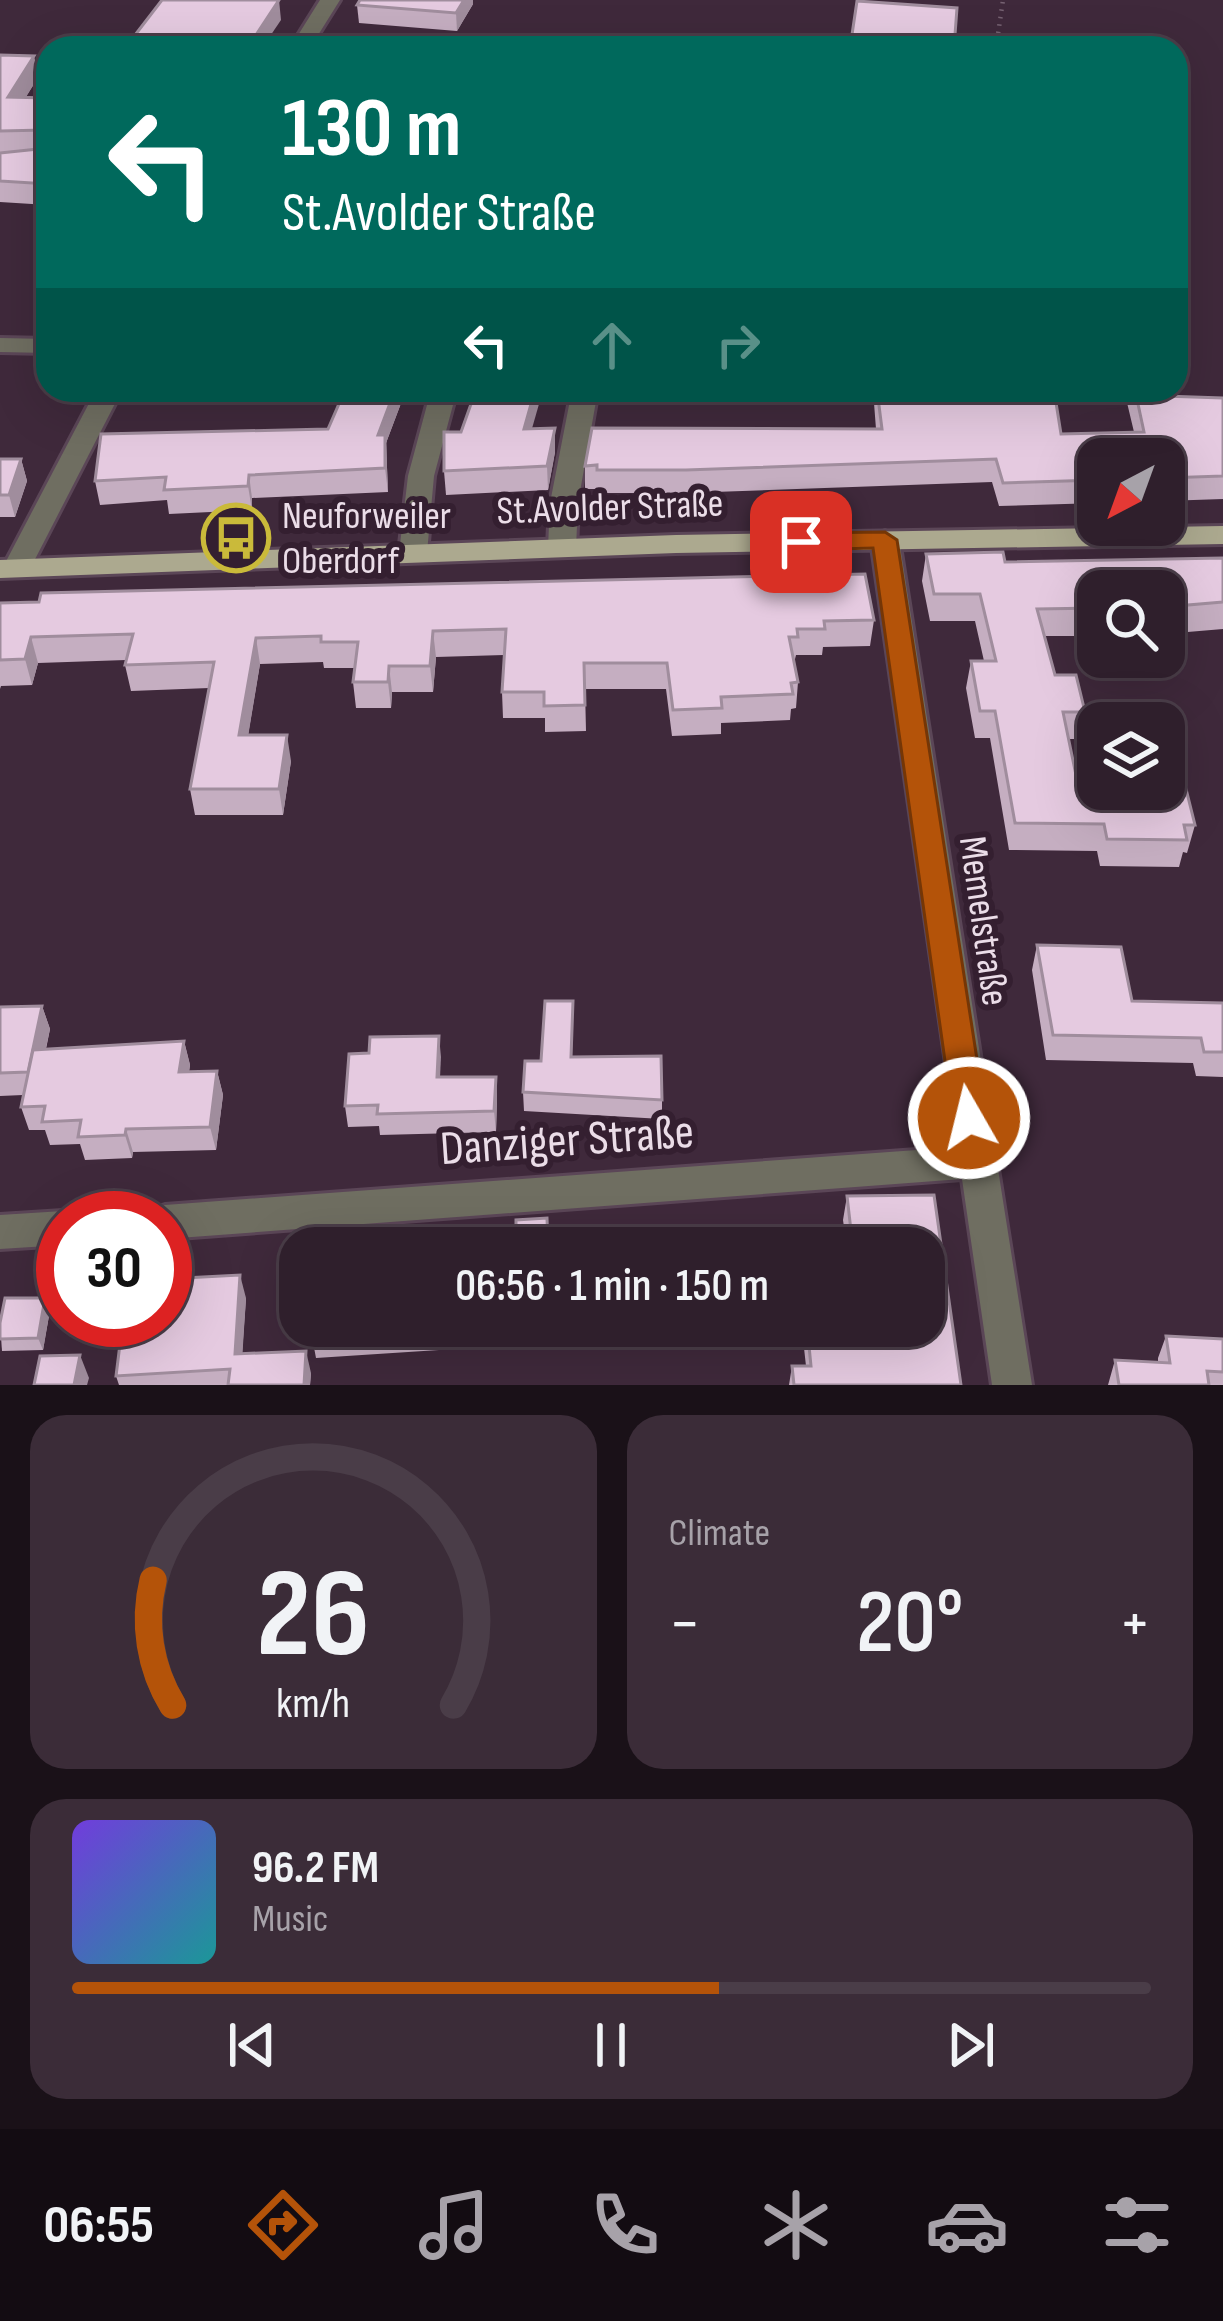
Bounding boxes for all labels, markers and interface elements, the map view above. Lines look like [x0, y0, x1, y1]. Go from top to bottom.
text: 130 m [282, 79, 461, 180]
icon: left [84, 84, 240, 240]
text: St.Avolder Straße [282, 181, 596, 246]
icon: left [453, 312, 519, 378]
icon: ahead [579, 312, 645, 378]
icon: right [705, 312, 771, 378]
north arrow [1077, 438, 1185, 546]
map controls [1077, 438, 1185, 810]
street label: St.Avolder Straße [496, 481, 724, 535]
pin [750, 491, 852, 593]
place label: Neuforweiler Oberdorf [282, 493, 451, 585]
bus stop icon: Neuforweiler Oberdorf [201, 503, 271, 573]
icon: arrive [768, 509, 834, 575]
button: search [1077, 570, 1185, 678]
button: layers [1077, 702, 1185, 810]
street label: Memelstraße [948, 833, 1018, 1009]
position arrow [906, 1055, 1032, 1181]
street label: Danziger Straße [438, 1104, 696, 1178]
speed limit sign: 30 [36, 1191, 192, 1347]
text: 06:56 · 1 min · 150 m [455, 1259, 769, 1314]
text: Climate [669, 1510, 770, 1557]
text: 26 [257, 1542, 370, 1691]
text: 20° [856, 1570, 964, 1678]
text: − [669, 1585, 701, 1664]
text: + [1119, 1585, 1151, 1664]
text: km/h [276, 1678, 350, 1730]
text: 96.2 FM [252, 1841, 379, 1896]
text: Music [252, 1896, 328, 1943]
icon: previous [219, 2012, 285, 2078]
icon: pause [578, 2012, 644, 2078]
icon: next [938, 2012, 1004, 2078]
icon: directions [241, 2183, 325, 2267]
icon: music [412, 2183, 496, 2267]
icon: phone [583, 2183, 667, 2267]
icon: climate [754, 2183, 838, 2267]
icon: car [925, 2183, 1009, 2267]
icon: filters [1095, 2183, 1179, 2267]
text: 06:55 [43, 2193, 154, 2258]

